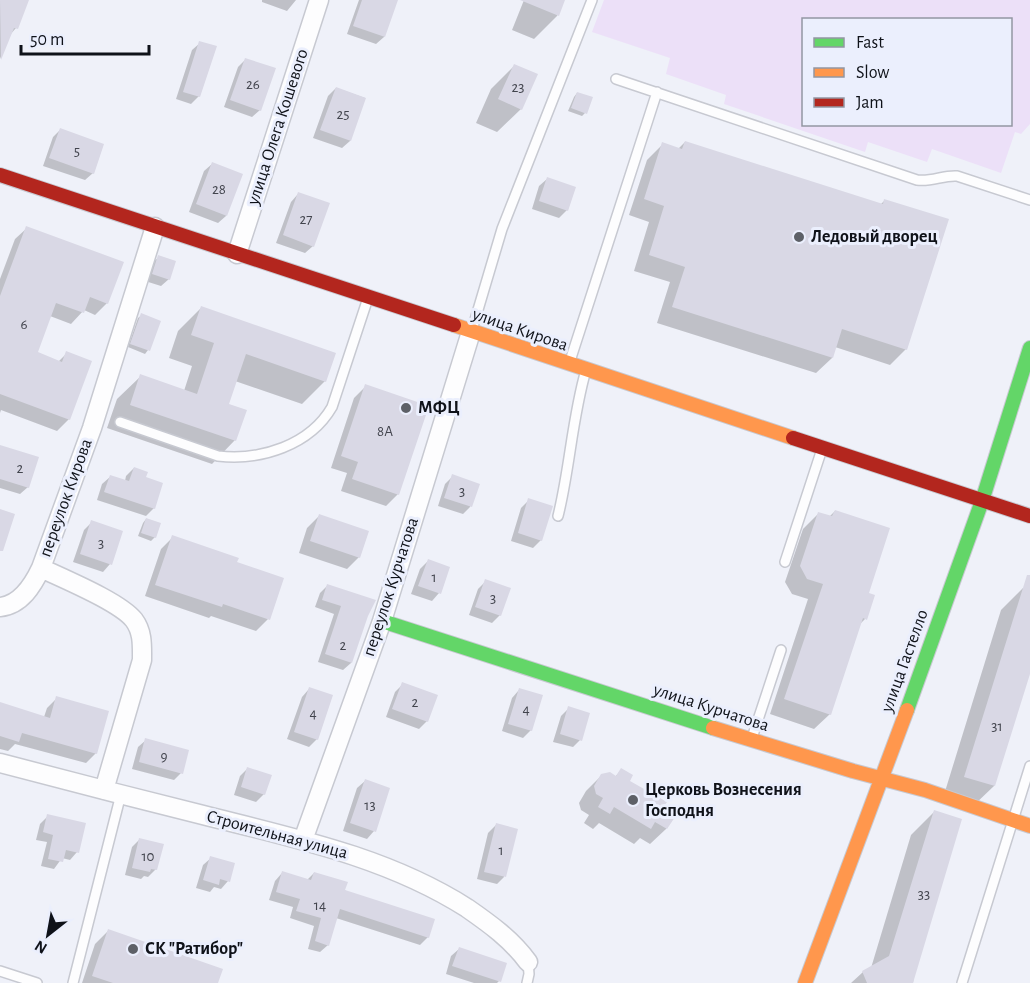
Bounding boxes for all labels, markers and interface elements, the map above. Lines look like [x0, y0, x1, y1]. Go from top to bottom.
scale bar [21, 18, 148, 56]
legend [802, 18, 1012, 126]
text: 50 m [30, 31, 64, 49]
text: Fast [856, 34, 884, 52]
street label: улица Олега Кошевого [244, 47, 312, 208]
text: Slow [856, 64, 889, 82]
house number: 26 [246, 77, 260, 92]
house number: 23 [511, 80, 525, 95]
text: Jam [856, 94, 884, 112]
house number: 25 [336, 107, 350, 122]
house number: 5 [74, 144, 80, 159]
house number: 28 [212, 182, 226, 197]
house number: 27 [299, 212, 313, 227]
place label: Ледовый дворец [811, 228, 938, 246]
marker: Ледовый дворец [792, 230, 806, 244]
street label: улица Кирова [469, 305, 570, 355]
house number: 6 [20, 317, 28, 332]
place label: МФЦ [418, 399, 460, 417]
marker: МФЦ [399, 401, 413, 415]
house number: 8А [377, 424, 393, 439]
street label: переулок Кирова [36, 436, 96, 560]
house number: 2 [17, 461, 24, 476]
house number: 3 [459, 484, 465, 499]
street label: переулок Курчатова [360, 515, 422, 659]
house number: 3 [98, 536, 104, 551]
house number: 1 [431, 570, 437, 585]
house number: 3 [490, 591, 496, 606]
street label: улица Гастелло [878, 607, 932, 716]
house number: 2 [340, 638, 347, 653]
street label: улица Курчатова [650, 681, 771, 735]
house number: 2 [412, 695, 419, 710]
house number: 4 [522, 702, 530, 717]
house number: 4 [309, 706, 317, 721]
house number: 31 [991, 719, 1003, 734]
house number: 9 [160, 749, 168, 764]
place label: Церковь Вознесения Господня [645, 781, 802, 820]
marker: Церковь Вознесения Господня [626, 793, 640, 807]
house number: 13 [364, 798, 376, 813]
street label: Строительная улица [204, 807, 350, 863]
house number: 1 [498, 843, 504, 858]
house number: 10 [141, 849, 155, 864]
house number: 33 [918, 887, 930, 902]
house number: 14 [314, 898, 326, 913]
north arrow [18, 905, 78, 965]
text: N [32, 937, 50, 957]
place label: СК "Ратибор" [145, 940, 243, 958]
marker: СК "Ратибор" [126, 942, 140, 956]

